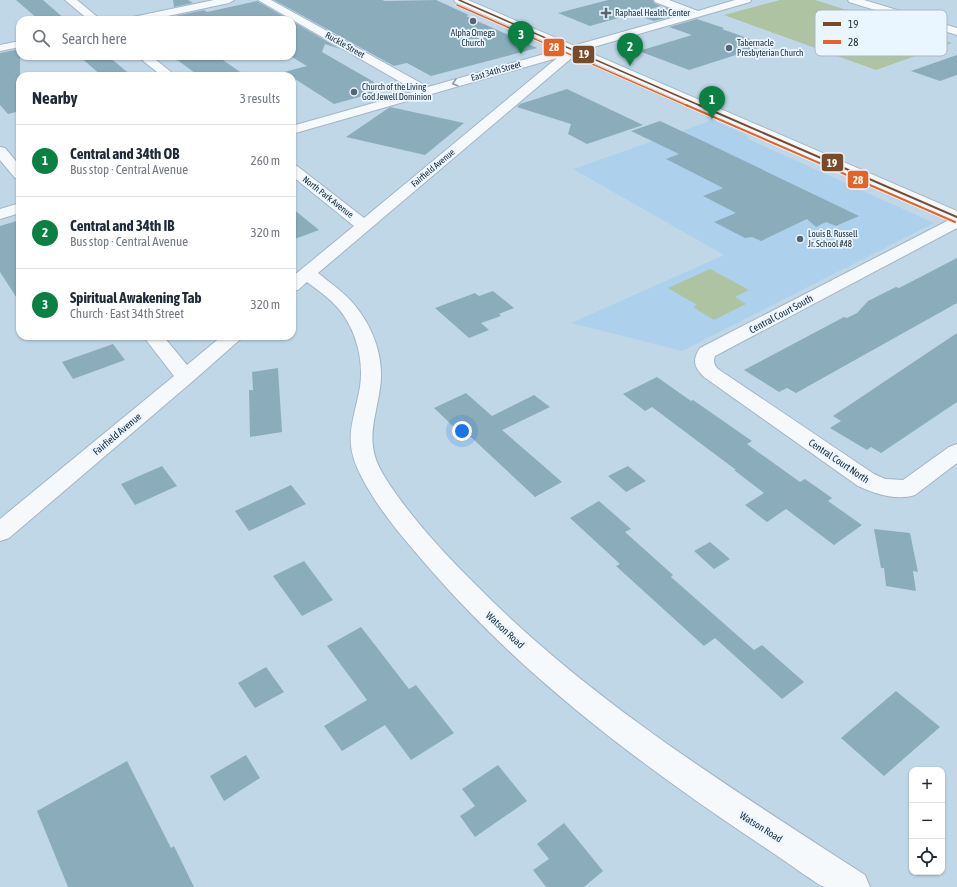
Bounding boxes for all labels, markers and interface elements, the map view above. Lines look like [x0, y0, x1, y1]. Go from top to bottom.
marker: Raphael Health Center [600, 7, 612, 19]
place label: Raphael Health Center [615, 8, 690, 18]
legend [815, 10, 947, 56]
search box [16, 16, 296, 60]
marker: Alpha Omega Church [468, 16, 478, 26]
text: 19 [848, 18, 858, 30]
pin: 3 [508, 21, 534, 54]
icon: search [30, 27, 52, 49]
place label: Alpha Omega Church [451, 28, 495, 48]
text: Search here [62, 30, 127, 47]
street label: Ruckle Street [324, 30, 367, 60]
pin: 2 [617, 33, 643, 66]
text: 28 [848, 36, 858, 48]
line badge: 28 [543, 38, 565, 57]
place label: Tabernacle Presbyterian Church [737, 38, 803, 58]
text: 28 [549, 41, 559, 53]
marker: Tabernacle Presbyterian Church [724, 43, 734, 53]
line badge: 19 [572, 45, 595, 64]
text: 19 [579, 48, 589, 60]
street label: East 34th Street [470, 59, 522, 83]
one-way arrow [452, 78, 459, 87]
place label: Church of the Living God Jewell Dominion [362, 82, 432, 102]
pin: 1 [699, 86, 725, 119]
marker: Church of the Living God Jewell Dominion [349, 87, 359, 97]
text: Nearby [32, 88, 78, 108]
text: 3 results [240, 91, 280, 106]
text: Central and 34th OB [70, 145, 179, 162]
street label: Fairfield Avenue [409, 147, 457, 189]
text: 1 [42, 153, 48, 168]
text: 260 m [251, 153, 280, 168]
line badge: 19 [821, 153, 844, 172]
text: 19 [827, 157, 837, 169]
text: Bus stop · Central Avenue [70, 162, 188, 177]
line badge: 28 [847, 170, 869, 189]
street label: North Park Avenue [301, 174, 355, 220]
text: 28 [853, 174, 863, 186]
text: Central and 34th IB [70, 217, 174, 234]
text: 2 [42, 225, 48, 240]
text: 320 m [251, 225, 280, 240]
place label: Louis B. Russell Jr. School #48 [808, 229, 858, 249]
text: Bus stop · Central Avenue [70, 234, 188, 249]
marker: Louis B. Russell Jr. School #48 [795, 234, 805, 244]
text: Spiritual Awakening Tab [70, 289, 202, 306]
street label: Central Court South [747, 292, 815, 335]
text: 3 [42, 297, 48, 312]
text: 320 m [251, 297, 280, 312]
text: Church · East 34th Street [70, 306, 184, 321]
street label: Fairfield Avenue [91, 410, 144, 457]
your location [452, 421, 472, 441]
street label: Central Court North [807, 437, 871, 485]
street label: Watson Road [484, 610, 526, 651]
map controls [909, 767, 945, 875]
button: + [909, 767, 945, 803]
button: − [909, 803, 945, 839]
street label: Watson Road [738, 810, 784, 845]
button: locate [909, 839, 945, 875]

